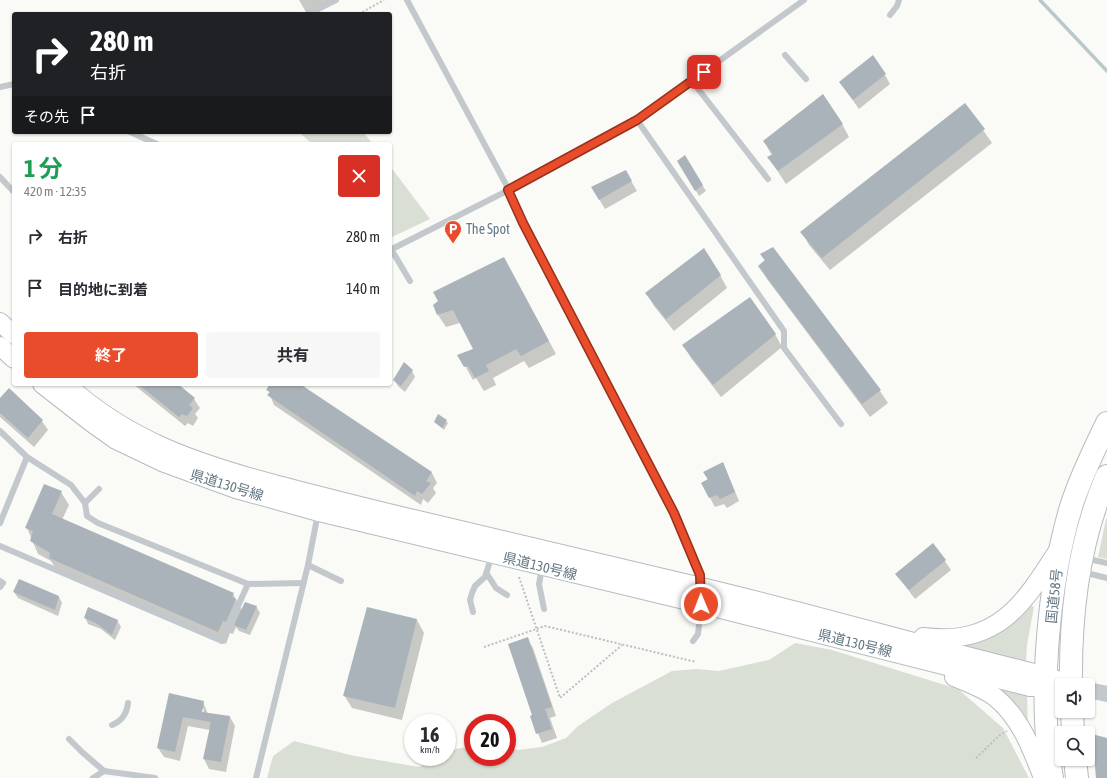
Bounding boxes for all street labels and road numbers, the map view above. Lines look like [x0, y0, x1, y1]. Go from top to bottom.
street label: 県道130号線 [188, 466, 266, 504]
street label: 県道130号線 [501, 549, 579, 583]
street label: 国道58号 [1043, 568, 1065, 624]
street label: 県道130号線 [816, 626, 894, 660]

